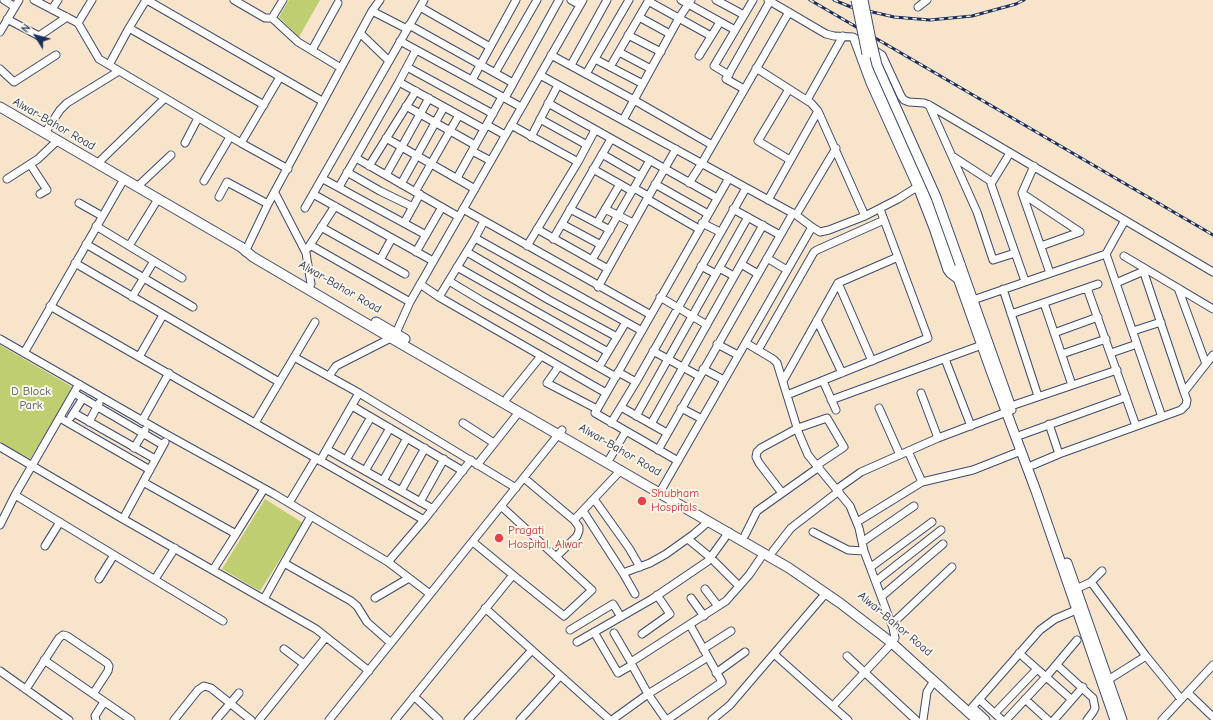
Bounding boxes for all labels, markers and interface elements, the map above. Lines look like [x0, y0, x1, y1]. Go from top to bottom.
north arrow [16, 16, 56, 56]
text: N [19, 22, 33, 35]
street label: Alwar-Bahor Road [10, 95, 98, 153]
street label: Alwar-Bahor Road [296, 258, 384, 316]
park label: D Block Park [11, 385, 51, 413]
street label: Alwar-Bahor Road [576, 421, 664, 479]
place label: Shubham Hospitals [651, 487, 699, 515]
marker: Shubham Hospitals [636, 495, 648, 507]
place label: Pragati Hospital, Alwar [508, 524, 582, 552]
marker: Pragati Hospital, Alwar [493, 532, 505, 544]
street label: Alwar-Bahor Road [855, 589, 935, 659]

